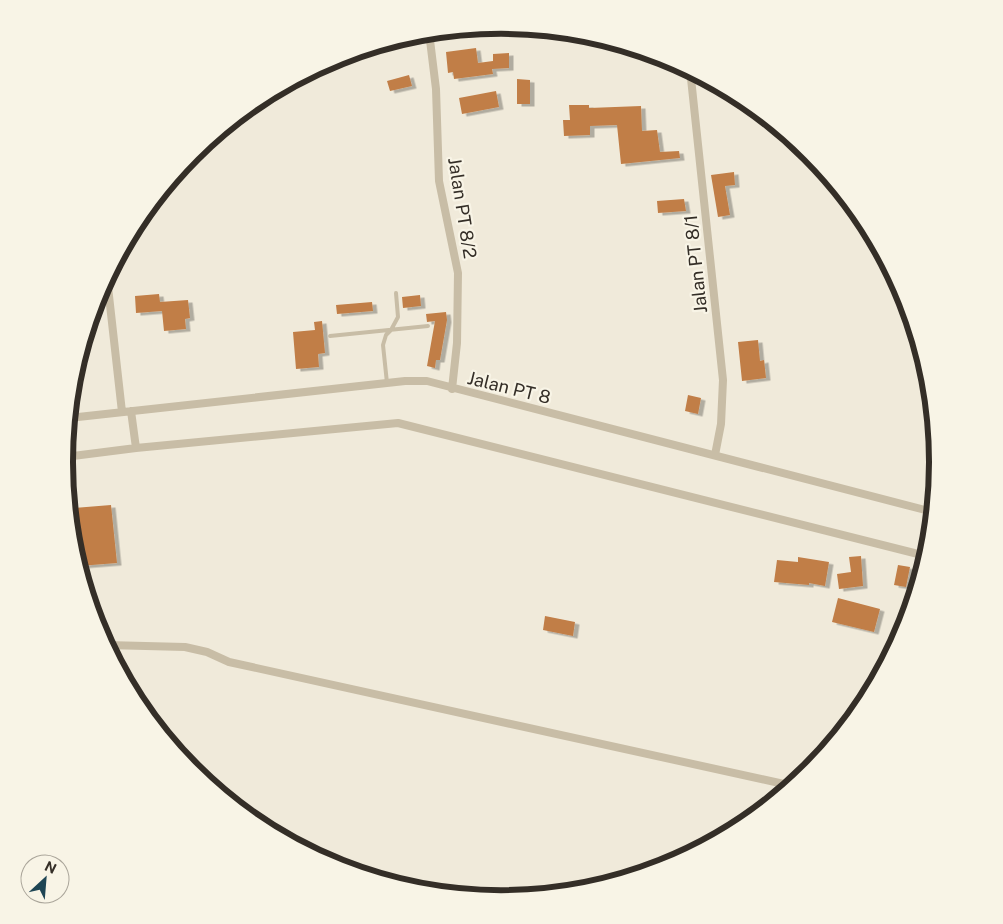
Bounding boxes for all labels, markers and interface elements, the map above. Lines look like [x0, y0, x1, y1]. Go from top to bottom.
street label: Jalan PT 8/2 [444, 156, 481, 260]
street label: Jalan PT 8/1 [680, 214, 711, 314]
street label: Jalan PT 8 [465, 367, 553, 408]
north arrow [20, 854, 70, 904]
text: N [42, 858, 59, 877]

